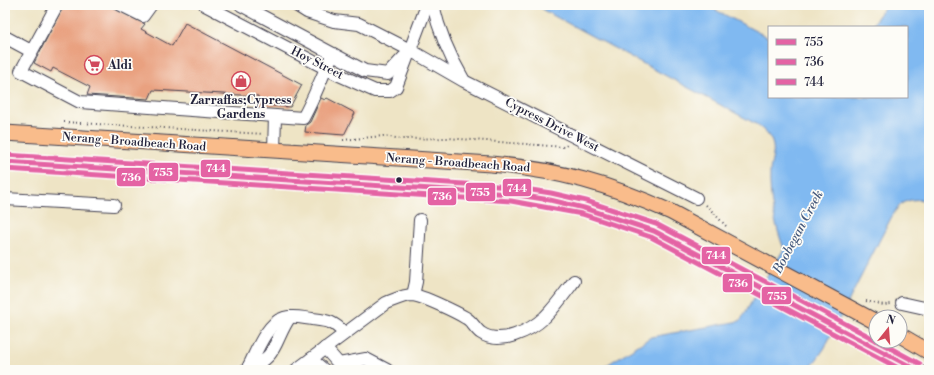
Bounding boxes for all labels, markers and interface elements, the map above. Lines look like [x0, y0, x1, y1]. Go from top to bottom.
legend [768, 26, 908, 98]
text: 755 [804, 35, 823, 50]
street label: Hoy Street [288, 43, 346, 83]
supermarket icon: Aldi [83, 54, 105, 76]
text: 736 [804, 55, 824, 70]
place label: Aldi [107, 58, 132, 73]
shop icon: Zarraffas;Cypress Gardens [230, 70, 252, 92]
text: 744 [804, 75, 824, 90]
place label: Zarraffas;Cypress Gardens [191, 93, 291, 122]
street label: Cypress Drive West [502, 95, 602, 156]
street label: Nerang - Broadbeach Road [61, 129, 207, 155]
street label: Nerang - Broadbeach Road [385, 150, 531, 176]
line badge: 744 [200, 159, 231, 178]
line badge: 755 [148, 162, 179, 182]
text: 744 [206, 162, 226, 176]
text: 755 [153, 166, 173, 180]
line badge: 736 [116, 167, 146, 187]
text: 736 [121, 171, 141, 185]
unlabelled marker [394, 175, 404, 185]
line badge: 744 [502, 178, 532, 197]
line badge: 755 [465, 182, 496, 202]
text: 744 [507, 182, 527, 196]
text: 755 [470, 186, 490, 200]
line badge: 736 [427, 187, 457, 206]
water label: Boobegan Creek [769, 188, 827, 277]
text: 736 [432, 190, 452, 204]
line badge: 744 [701, 246, 731, 265]
text: 744 [706, 249, 726, 263]
line badge: 736 [722, 273, 753, 293]
text: 736 [728, 277, 748, 291]
line badge: 755 [761, 286, 792, 305]
text: 755 [767, 290, 787, 304]
north arrow [868, 309, 908, 349]
text: N [884, 312, 897, 328]

